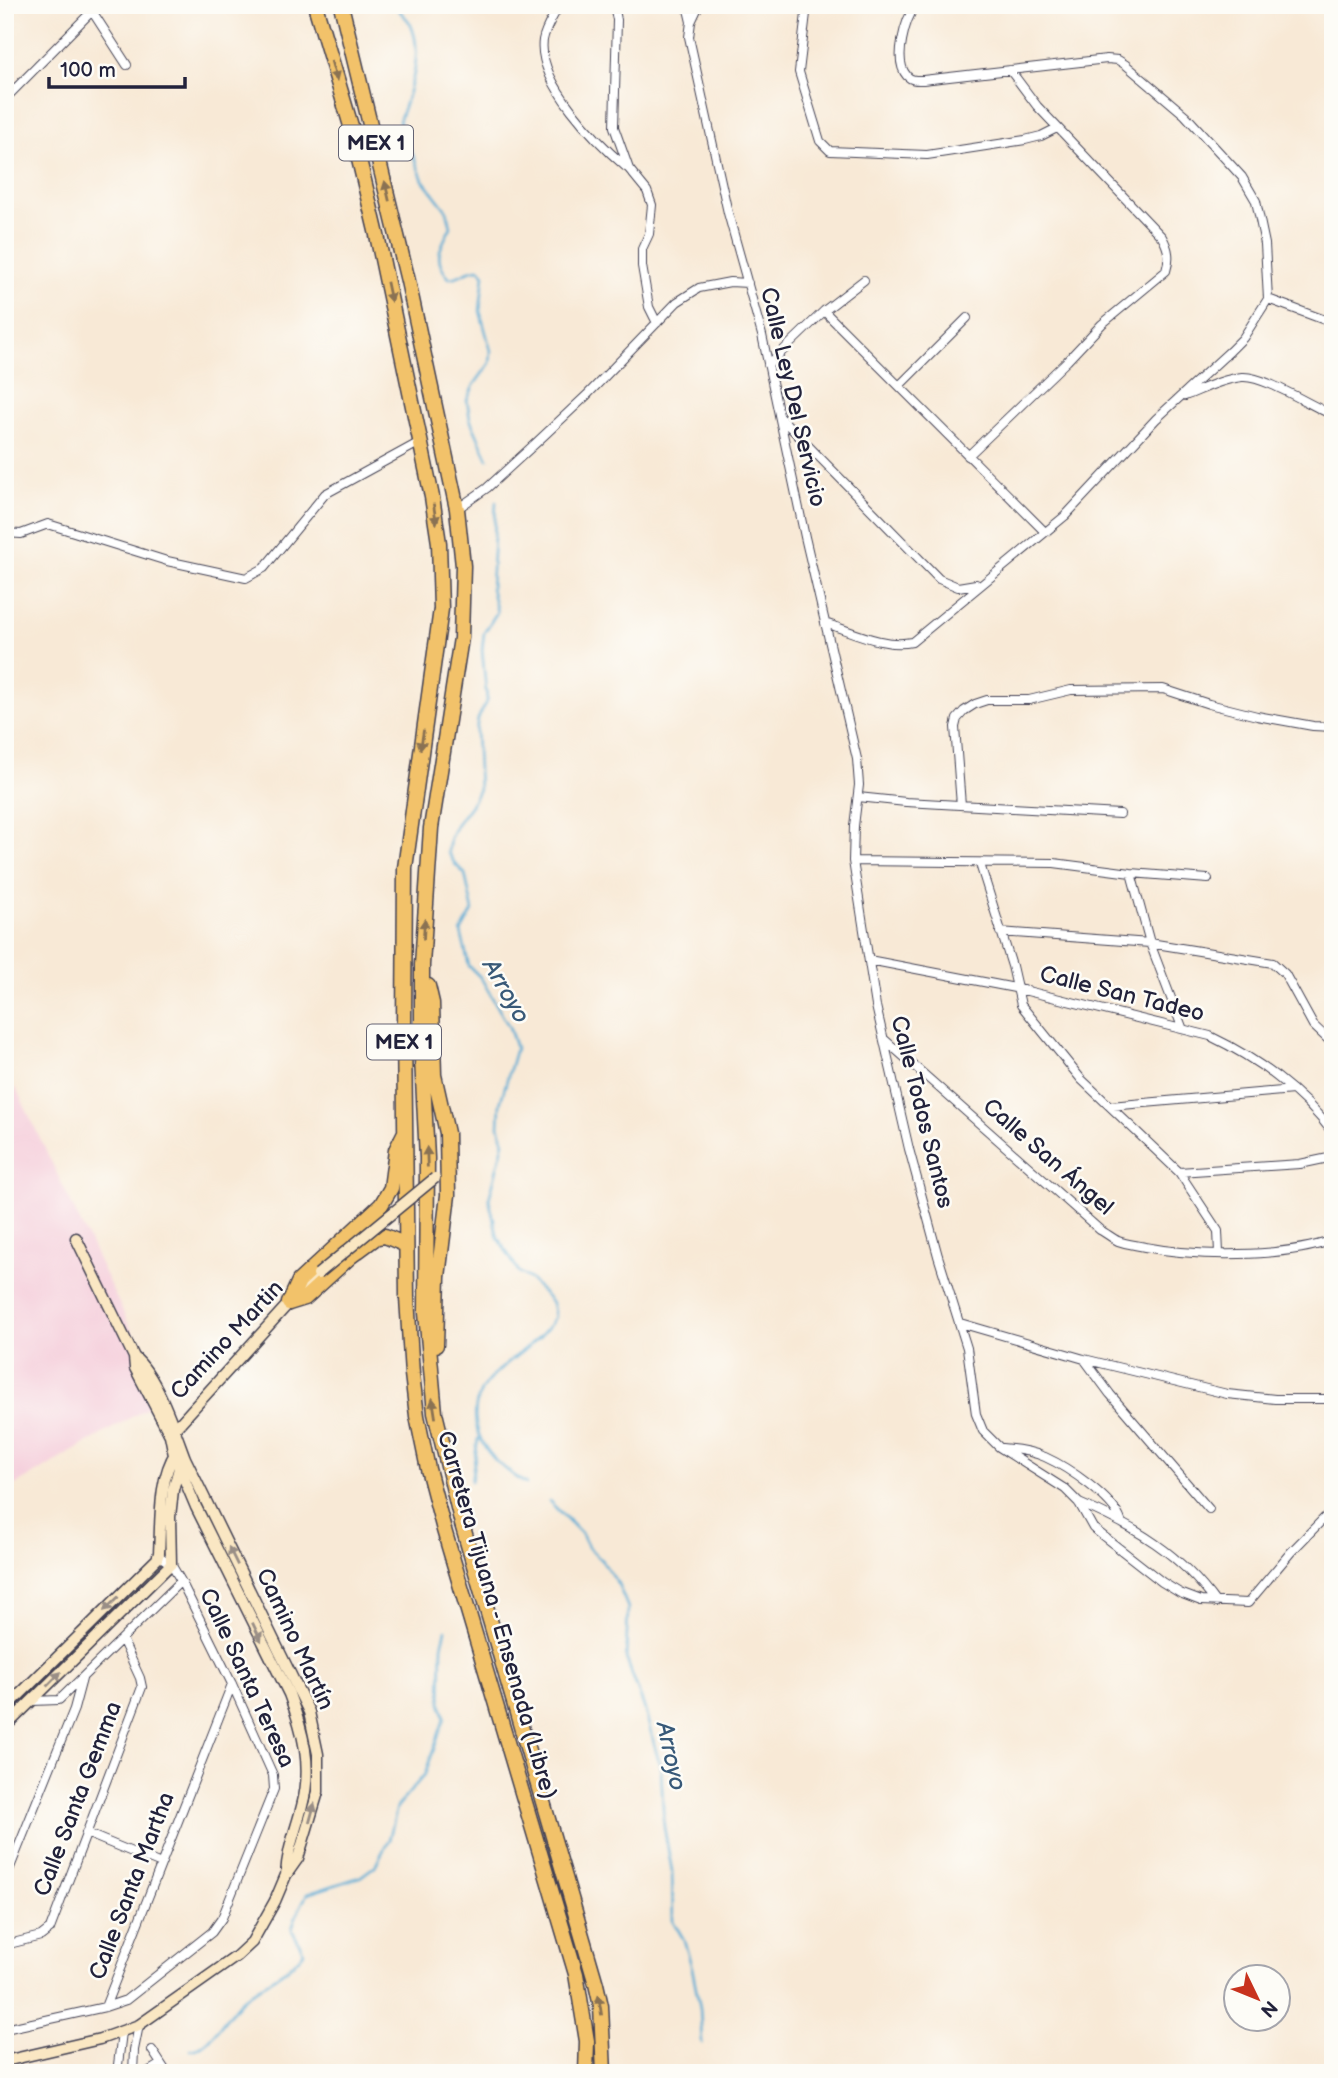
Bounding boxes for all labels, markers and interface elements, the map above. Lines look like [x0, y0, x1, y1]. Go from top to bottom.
scale bar [49, 46, 186, 90]
text: 100 m [60, 58, 116, 83]
one-way arrow [330, 60, 340, 81]
road number: MEX 1 [339, 125, 413, 160]
one-way arrow [381, 180, 392, 202]
one-way arrow [384, 281, 395, 303]
street label: Calle Ley Del Servicio [754, 285, 832, 509]
one-way arrow [430, 503, 441, 525]
one-way arrow [416, 729, 427, 751]
one-way arrow [419, 918, 430, 940]
water label: Arroyo [476, 953, 536, 1028]
street label: Calle San Tadeo [1037, 960, 1207, 1028]
street label: Calle Todos Santos [885, 1013, 959, 1211]
road number: MEX 1 [367, 1024, 441, 1060]
street label: Calle San Ángel [977, 1093, 1119, 1221]
one-way arrow [421, 1145, 432, 1167]
street label: Camino Martin [165, 1275, 289, 1405]
one-way arrow [429, 1397, 440, 1419]
street label: Carretera Tijuana - Ensenada (Libre) [431, 1428, 563, 1802]
one-way arrow [228, 1546, 239, 1566]
street label: Camino Martín [250, 1564, 340, 1714]
street label: Calle Santa Teresa [193, 1584, 301, 1772]
one-way arrow [102, 1596, 119, 1613]
one-way arrow [251, 1622, 263, 1642]
one-way arrow [46, 1671, 62, 1687]
street label: Calle Santa Gemma [28, 1698, 128, 1900]
water label: Arroyo [649, 1718, 692, 1793]
street label: Calle Santa Martha [83, 1788, 181, 1984]
one-way arrow [307, 1802, 318, 1824]
north arrow [1222, 1962, 1292, 2032]
one-way arrow [594, 1994, 605, 2016]
text: N [1255, 1996, 1282, 2022]

